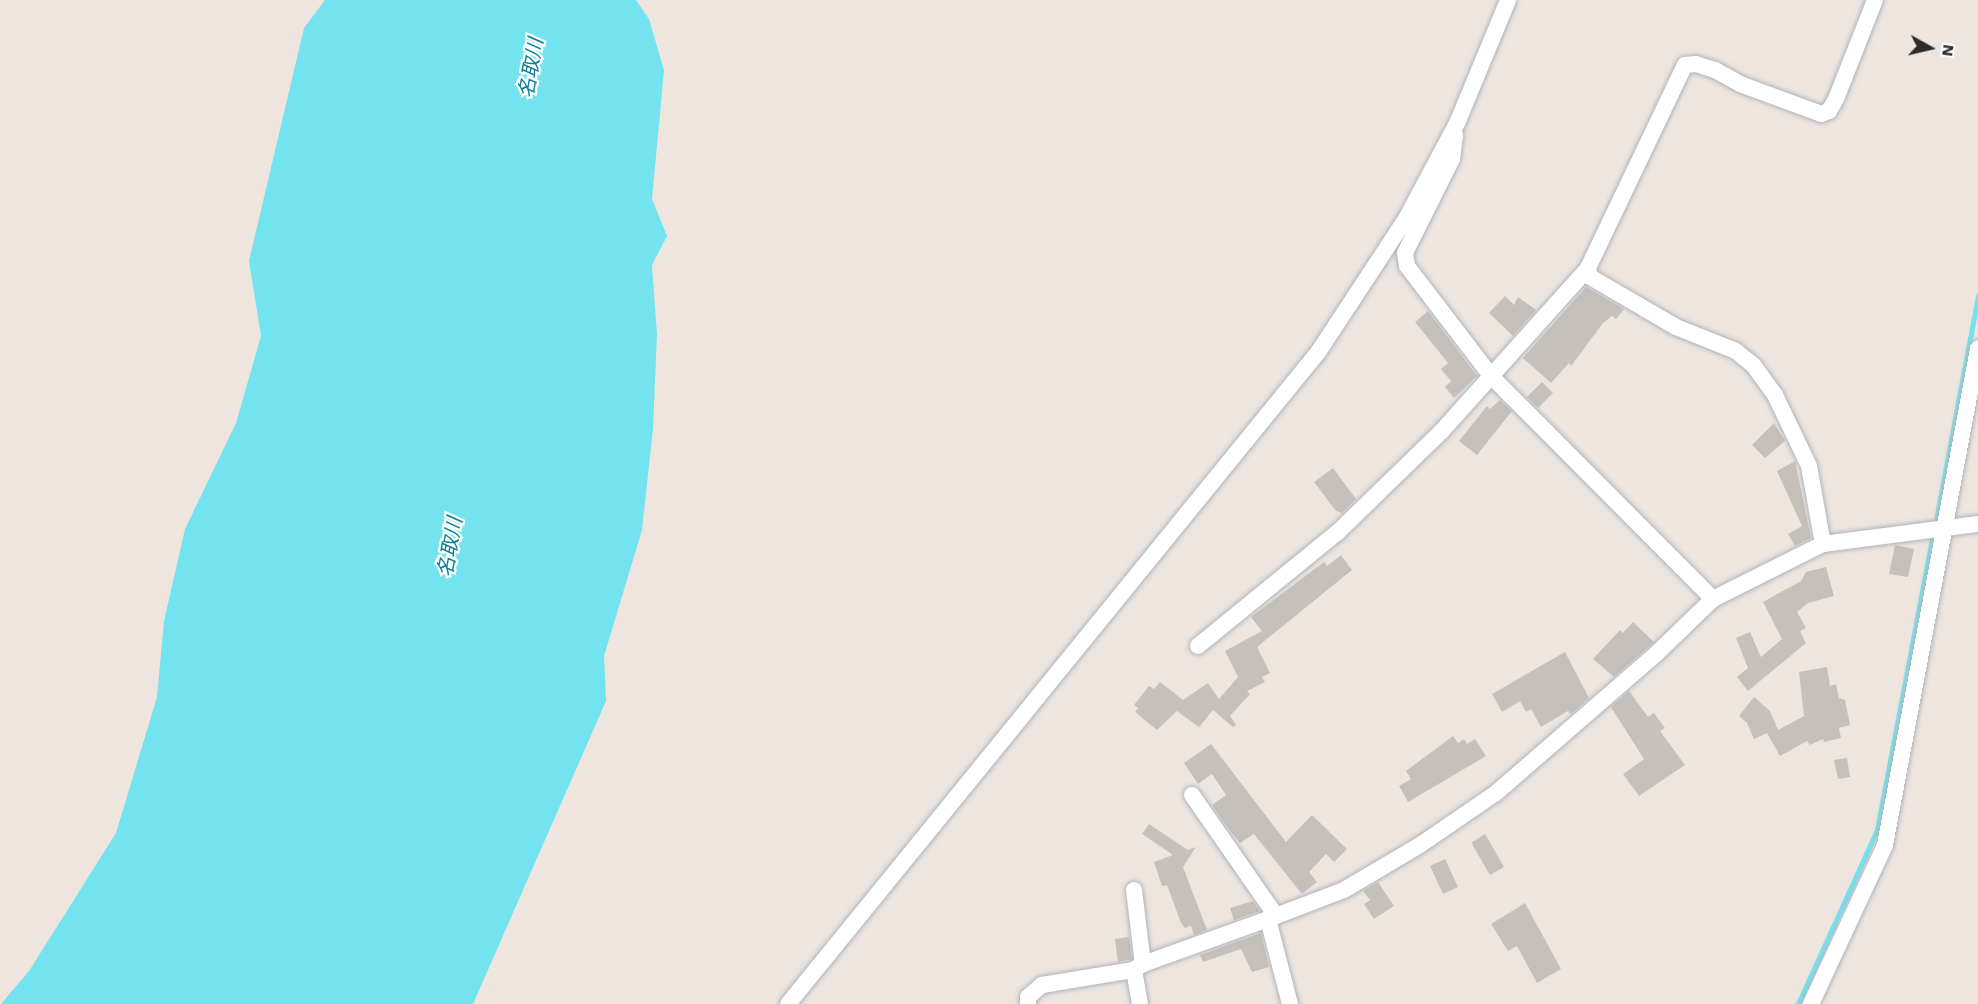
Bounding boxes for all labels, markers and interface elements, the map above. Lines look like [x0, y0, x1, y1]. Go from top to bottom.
north arrow [1900, 18, 1960, 78]
water label: 名取川 [514, 36, 548, 100]
text: N [1938, 43, 1959, 58]
water label: 名取川 [433, 515, 467, 579]

